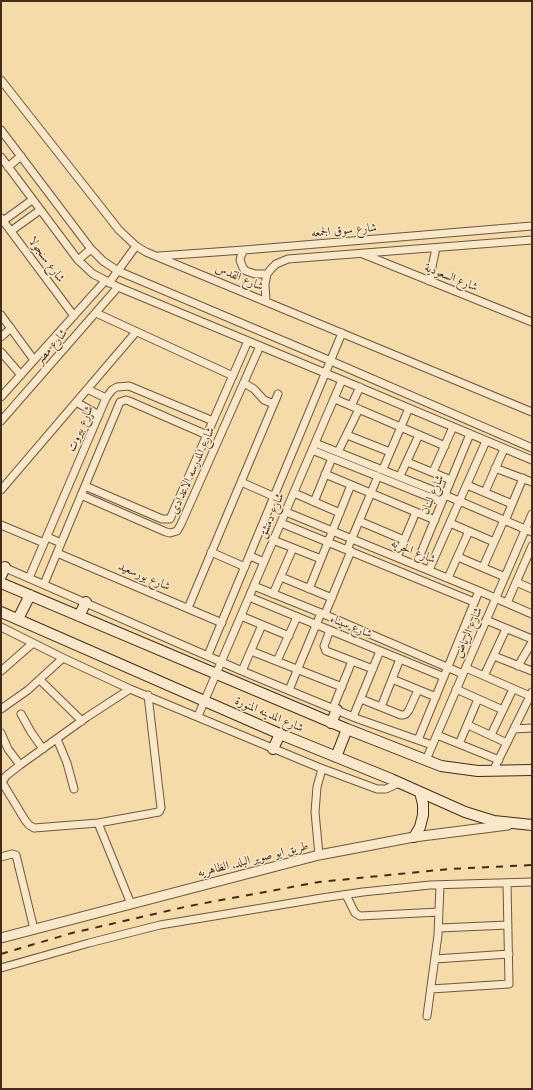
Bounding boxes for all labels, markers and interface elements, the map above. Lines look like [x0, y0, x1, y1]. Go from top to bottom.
street label: شارع سوق الجمعه [311, 221, 377, 241]
street label: شارع سنجولا [25, 234, 67, 286]
street label: شارع القدس [213, 261, 265, 295]
street label: شارع السعودية [422, 261, 480, 295]
street label: شارع مصر [33, 327, 71, 367]
street label: شارع بيروت [65, 404, 97, 454]
street label: شارع المدرسه الاعدادى [167, 425, 219, 517]
street label: شارع لبنان [418, 473, 448, 517]
street label: شارع دمشق [256, 491, 288, 541]
street label: شارع الحريه [389, 537, 437, 567]
street label: شارع بورسعيد [116, 560, 172, 594]
street label: شارع الرياض [452, 605, 486, 661]
street label: شارع سيناء [328, 612, 374, 642]
street label: شارع المدينه المنورة [233, 694, 305, 736]
street label: طريق ابو صوير البلد, الظاهريه [196, 839, 310, 881]

